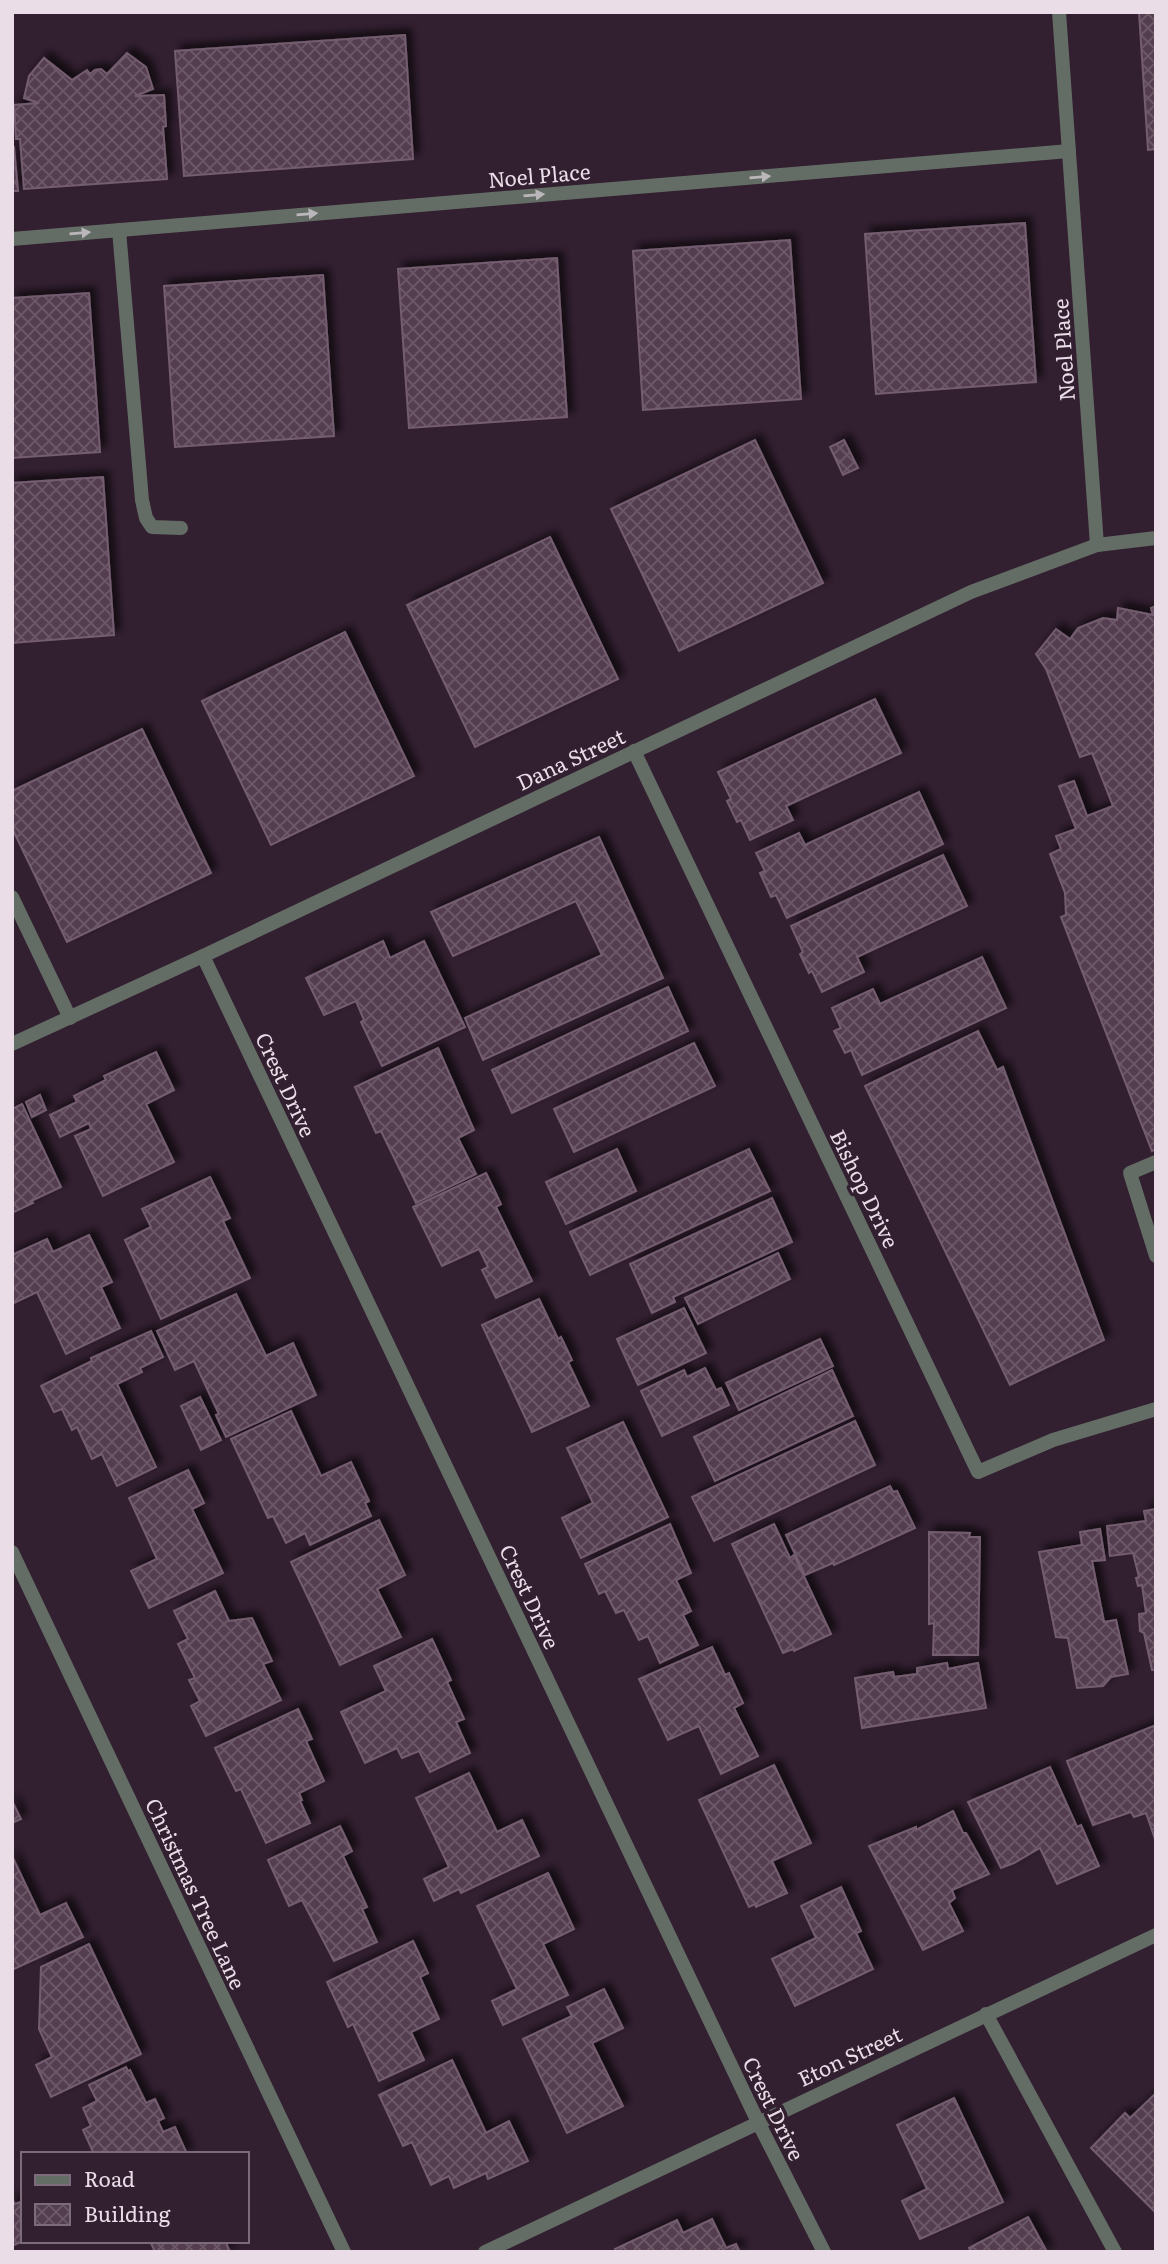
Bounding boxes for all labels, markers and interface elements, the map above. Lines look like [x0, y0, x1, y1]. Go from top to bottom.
street label: Noel Place [486, 154, 592, 194]
one-way arrow [750, 171, 772, 182]
one-way arrow [523, 189, 545, 200]
one-way arrow [296, 208, 318, 219]
one-way arrow [69, 227, 91, 238]
street label: Noel Place [1043, 298, 1081, 402]
street label: Dana Street [511, 719, 630, 797]
street label: Crest Drive [249, 1027, 325, 1141]
street label: Bishop Drive [824, 1123, 908, 1253]
street label: Crest Drive [493, 1539, 569, 1653]
street label: Christmas Tree Lane [139, 1792, 255, 1994]
street label: Eton Street [792, 2017, 907, 2093]
street label: Crest Drive [736, 2051, 814, 2165]
legend [21, 2152, 248, 2243]
text: Road [84, 2162, 135, 2193]
text: Building [84, 2197, 171, 2228]

